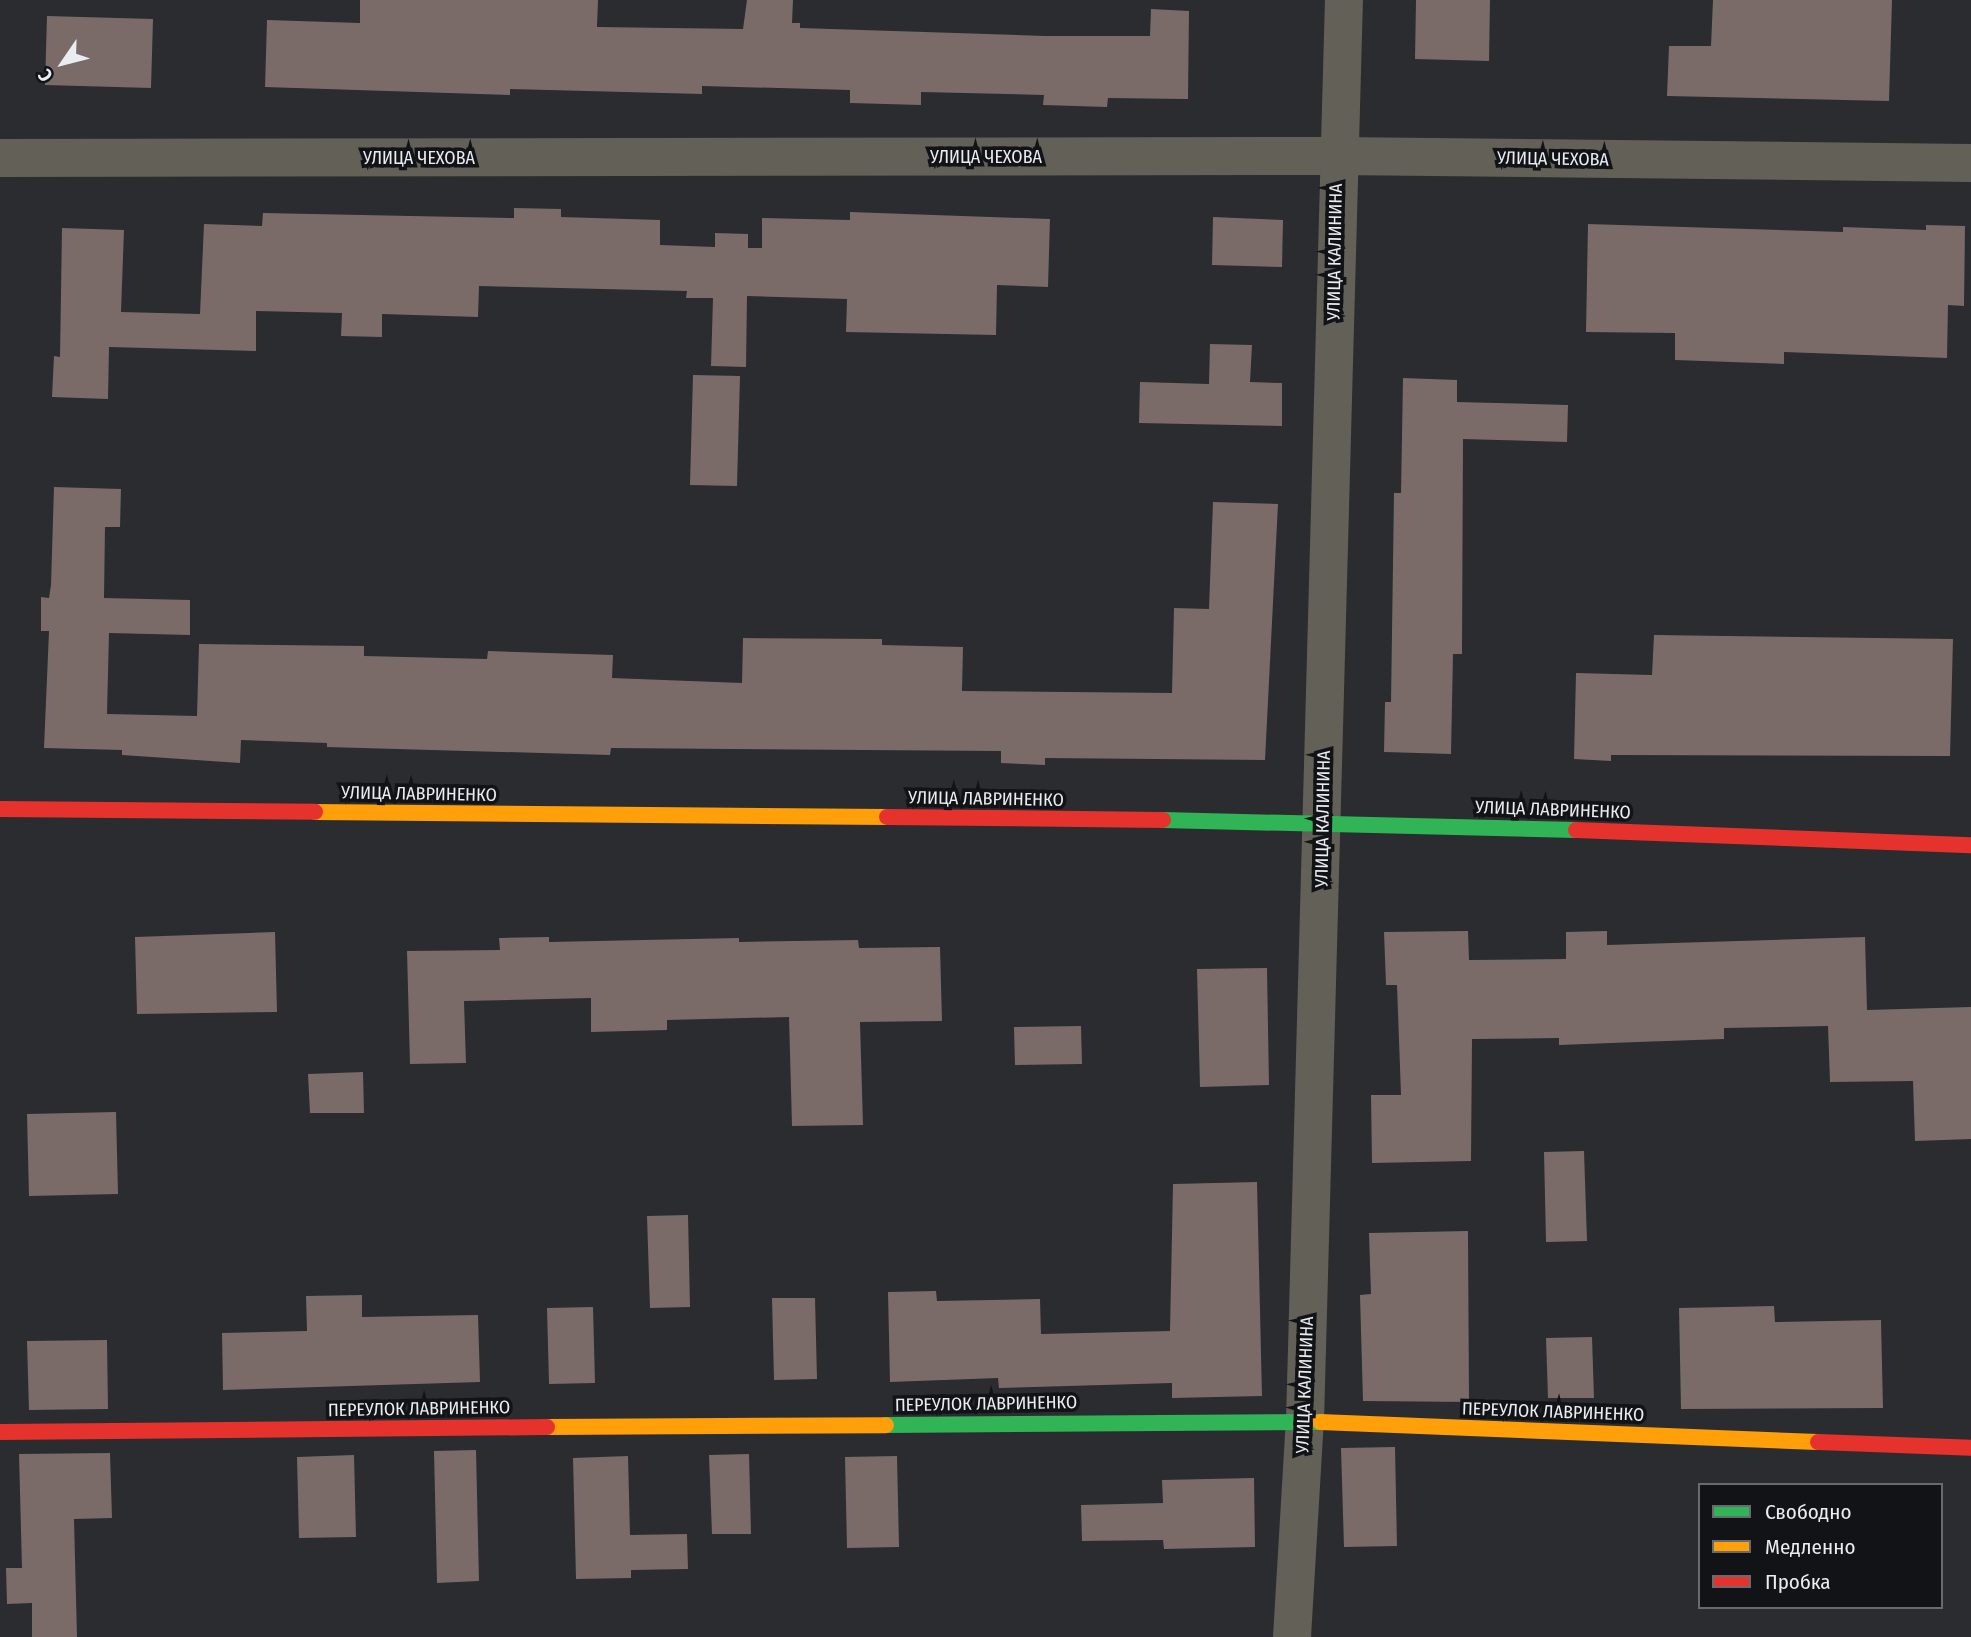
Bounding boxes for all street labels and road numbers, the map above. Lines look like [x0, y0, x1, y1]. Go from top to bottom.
street label: УЛИЦА ЧЕХОВА [930, 146, 1042, 168]
street label: УЛИЦА ЧЕХОВА [363, 147, 475, 169]
street label: УЛИЦА ЧЕХОВА [1497, 147, 1609, 171]
street label: УЛИЦА КАЛИНИНА [1323, 183, 1347, 321]
street label: УЛИЦА КАЛИНИНА [1311, 750, 1335, 888]
street label: УЛИЦА ЛАВРИНЕНКО [341, 782, 497, 806]
street label: УЛИЦА ЛАВРИНЕНКО [908, 787, 1064, 811]
street label: УЛИЦА ЛАВРИНЕНКО [1475, 796, 1631, 824]
street label: УЛИЦА КАЛИНИНА [1292, 1316, 1318, 1454]
street label: ПЕРЕУЛОК ЛАВРИНЕНКО [895, 1392, 1077, 1416]
street label: ПЕРЕУЛОК ЛАВРИНЕНКО [328, 1397, 510, 1421]
street label: ПЕРЕУЛОК ЛАВРИНЕНКО [1461, 1398, 1645, 1426]

